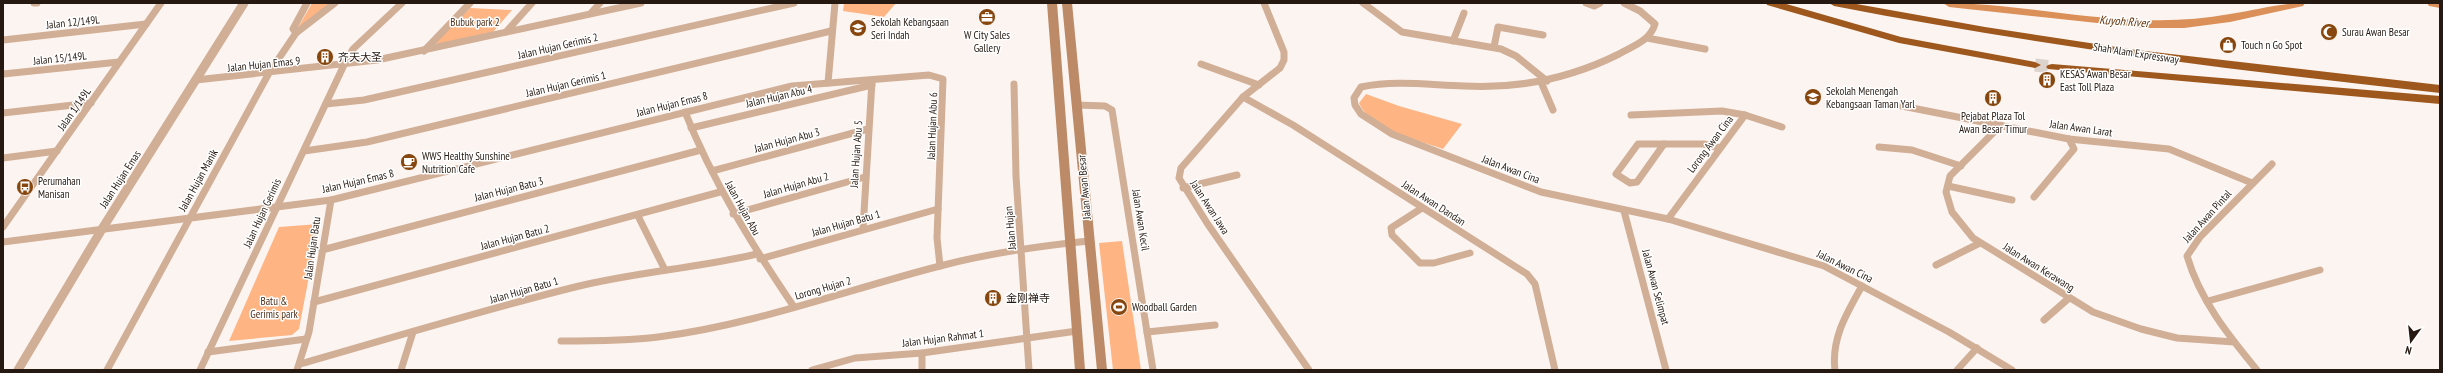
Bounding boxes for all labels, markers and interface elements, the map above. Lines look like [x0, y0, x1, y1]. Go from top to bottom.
office icon: W City Sales Gallery [977, 7, 997, 27]
street label: Jalan 12/149L [45, 12, 101, 32]
water label: Kuyoh River [2099, 12, 2151, 30]
park label: Bubuk park 2 [450, 15, 500, 29]
place label: Sekolah Kebangsaan Seri Indah [871, 15, 949, 42]
school or university icon: Sekolah Kebangsaan Seri Indah [848, 18, 868, 38]
mosque icon: Surau Awan Besar [2319, 22, 2339, 42]
place label: Surau Awan Besar [2342, 25, 2410, 39]
place label: W City Sales Gallery [964, 28, 1010, 55]
street label: Jalan Hujan Gerimis 2 [516, 30, 599, 62]
shop icon: Touch n Go Spot [2218, 35, 2238, 55]
place label: Touch n Go Spot [2241, 38, 2302, 52]
street label: Shah Alam Expressway [2092, 39, 2181, 67]
building icon: 齐天大圣 [315, 47, 335, 67]
street label: Jalan 15/149L [32, 48, 88, 68]
place label: 齐天大圣 [338, 50, 382, 64]
street label: Jalan Hujan Emas 9 [226, 53, 301, 75]
place label: KESAS Awan Besar East Toll Plaza [2060, 67, 2131, 94]
street label: Jalan Hujan Gerimis 1 [524, 68, 607, 100]
building icon: KESAS Awan Besar East Toll Plaza [2037, 70, 2057, 90]
street label: Jalan Hujan Abu 4 [744, 82, 814, 111]
place label: Sekolah Menengah Kebangsaan Taman Yarl [1826, 84, 1915, 111]
street label: Jalan 1/149L [54, 85, 94, 134]
school or university icon: Sekolah Menengah Kebangsaan Taman Yarl [1803, 87, 1823, 107]
street label: Jalan Hujan Emas 8 [634, 88, 709, 120]
building icon: Pejabat Plaza Tol Awan Besar Timur [1983, 88, 2003, 108]
street label: Jalan Hujan Abu 6 [924, 92, 940, 161]
place label: Pejabat Plaza Tol Awan Besar Timur [1959, 109, 2027, 136]
street label: Lorong Awan Cina [1684, 113, 1736, 175]
street label: Jalan Awan Larat [2048, 117, 2113, 139]
street label: Jalan Hujan Abu 5 [847, 120, 865, 189]
street label: Jalan Hujan Abu 3 [752, 124, 821, 156]
street label: Jalan Hujan Manik [175, 146, 221, 214]
street label: Jalan Hujan Emas [96, 147, 144, 211]
place label: WWS Healthy Sunshine Nutrition Cafe [422, 149, 510, 176]
street label: Jalan Awan Cina [1479, 151, 1542, 186]
cafe icon: WWS Healthy Sunshine Nutrition Cafe [399, 152, 419, 172]
street label: Jalan Awan Besar [1074, 154, 1094, 221]
street label: Jalan Hujan Emas 8 [320, 166, 395, 196]
street label: Jalan Hujan Abu 2 [761, 169, 830, 201]
place label: Perumahan Manisan [38, 174, 81, 201]
street label: Jalan Hujan Batu 3 [472, 174, 545, 205]
street label: Jalan Hujan Gerimis [240, 176, 284, 251]
street label: Jalan Awan Jawa [1187, 176, 1233, 237]
bus stop icon: Perumahan Manisan [15, 177, 35, 197]
street label: Jalan Hujan Abu [722, 177, 764, 238]
street label: Jalan Awan Dandan [1399, 177, 1469, 229]
street label: Jalan Awan Pintal [2179, 186, 2235, 246]
street label: Jalan Awan Kecil [1129, 187, 1153, 252]
street label: Jalan Hujan [1001, 206, 1019, 251]
street label: Jalan Hujan Batu 1 [809, 207, 882, 240]
street label: Jalan Hujan Batu [301, 216, 323, 281]
street label: Jalan Hujan Batu 2 [478, 221, 551, 253]
street label: Jalan Awan Kerawang [2000, 239, 2077, 295]
street label: Jalan Awan Cina [1814, 246, 1875, 286]
street label: Jalan Awan Selimpat [1639, 247, 1673, 326]
street label: Lorong Hujan 2 [793, 273, 853, 303]
street label: Jalan Hujan Batu 1 [487, 274, 560, 307]
building icon: 金刚禅寺 [983, 288, 1003, 308]
place label: 金刚禅寺 [1006, 291, 1050, 305]
park label: Batu & Gerimis park [250, 294, 298, 321]
sports icon: Woodball Garden [1109, 297, 1129, 317]
place label: Woodball Garden [1132, 300, 1197, 314]
north arrow [2391, 321, 2431, 361]
street label: Jalan Hujan Rahmat 1 [900, 326, 985, 350]
text: N [2404, 343, 2413, 358]

